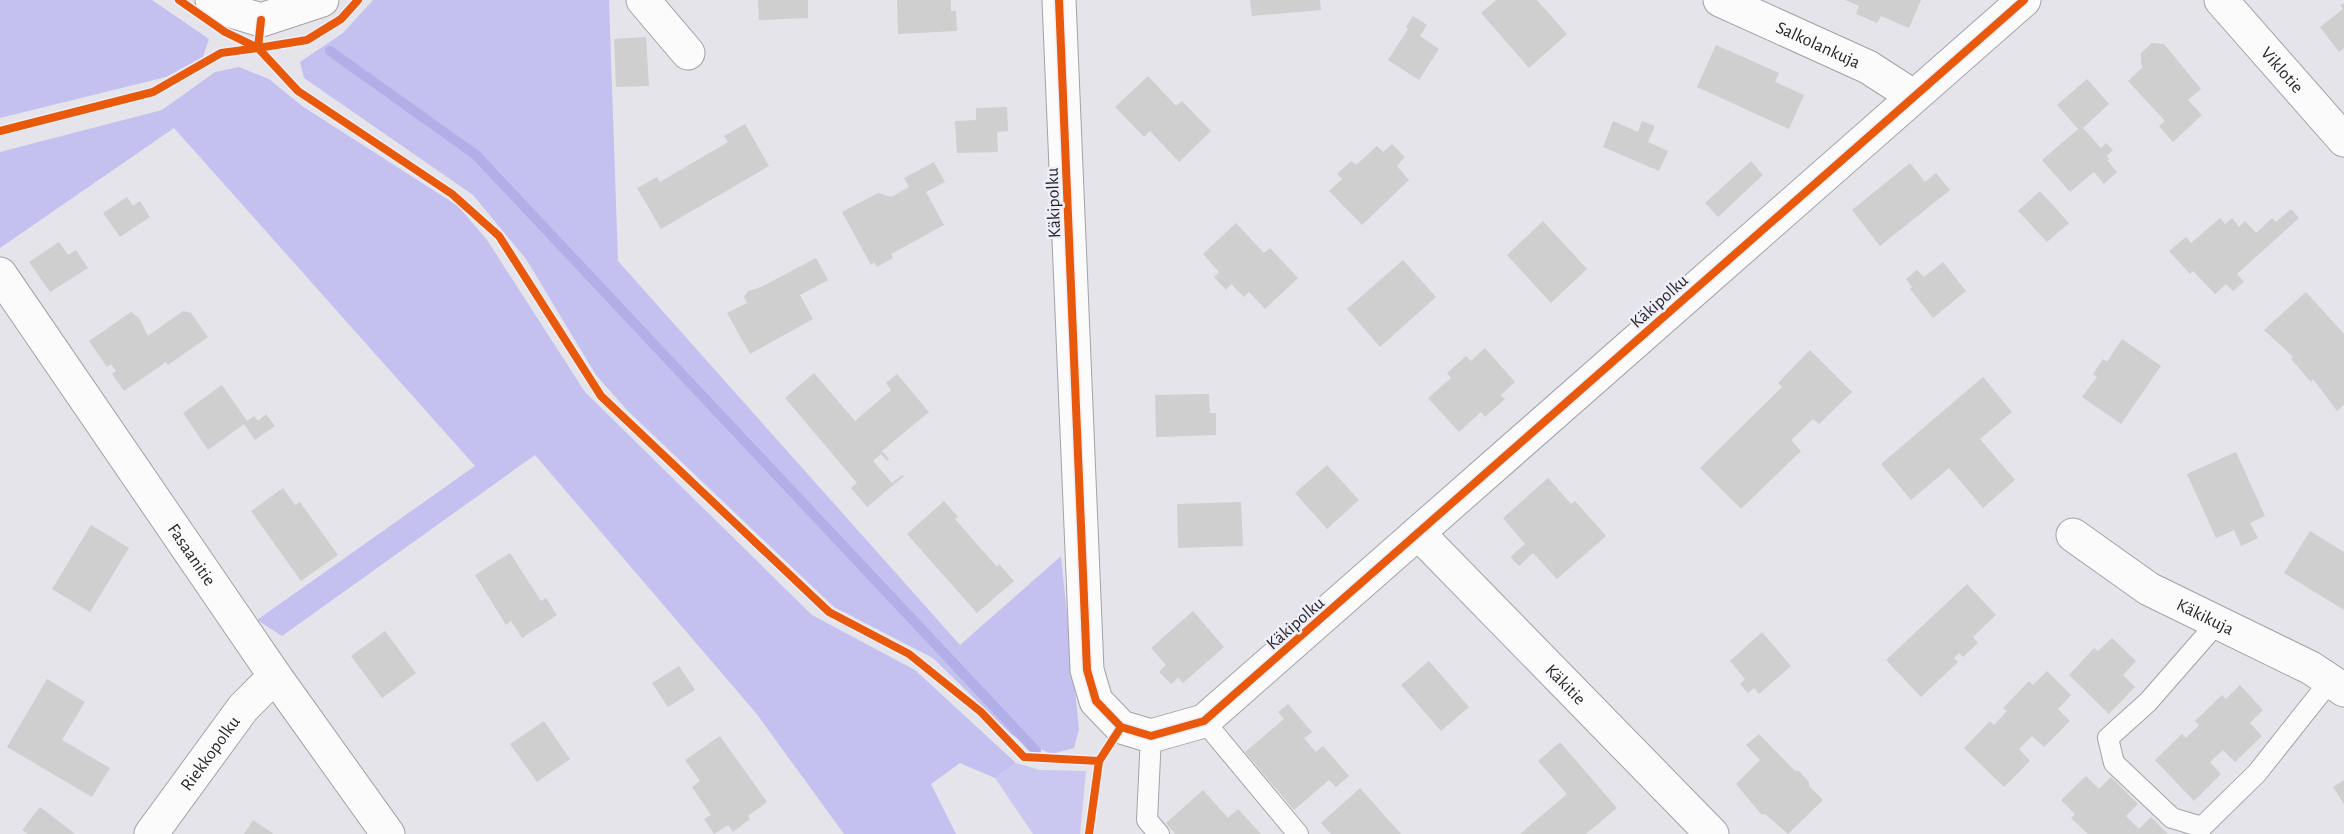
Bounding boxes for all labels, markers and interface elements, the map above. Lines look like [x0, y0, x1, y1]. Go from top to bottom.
street label: Salkolankuja [1773, 19, 1863, 72]
street label: Viklotie [2257, 44, 2306, 97]
street label: Käkipolku [1044, 167, 1064, 238]
street label: Käkipolku [1627, 272, 1692, 332]
street label: Fasaanitie [164, 521, 219, 590]
street label: Käkipolku [1263, 594, 1328, 654]
street label: Käkikuja [2174, 596, 2236, 639]
street label: Käkitie [1541, 661, 1589, 709]
street label: Riekkopolku [178, 713, 244, 794]

